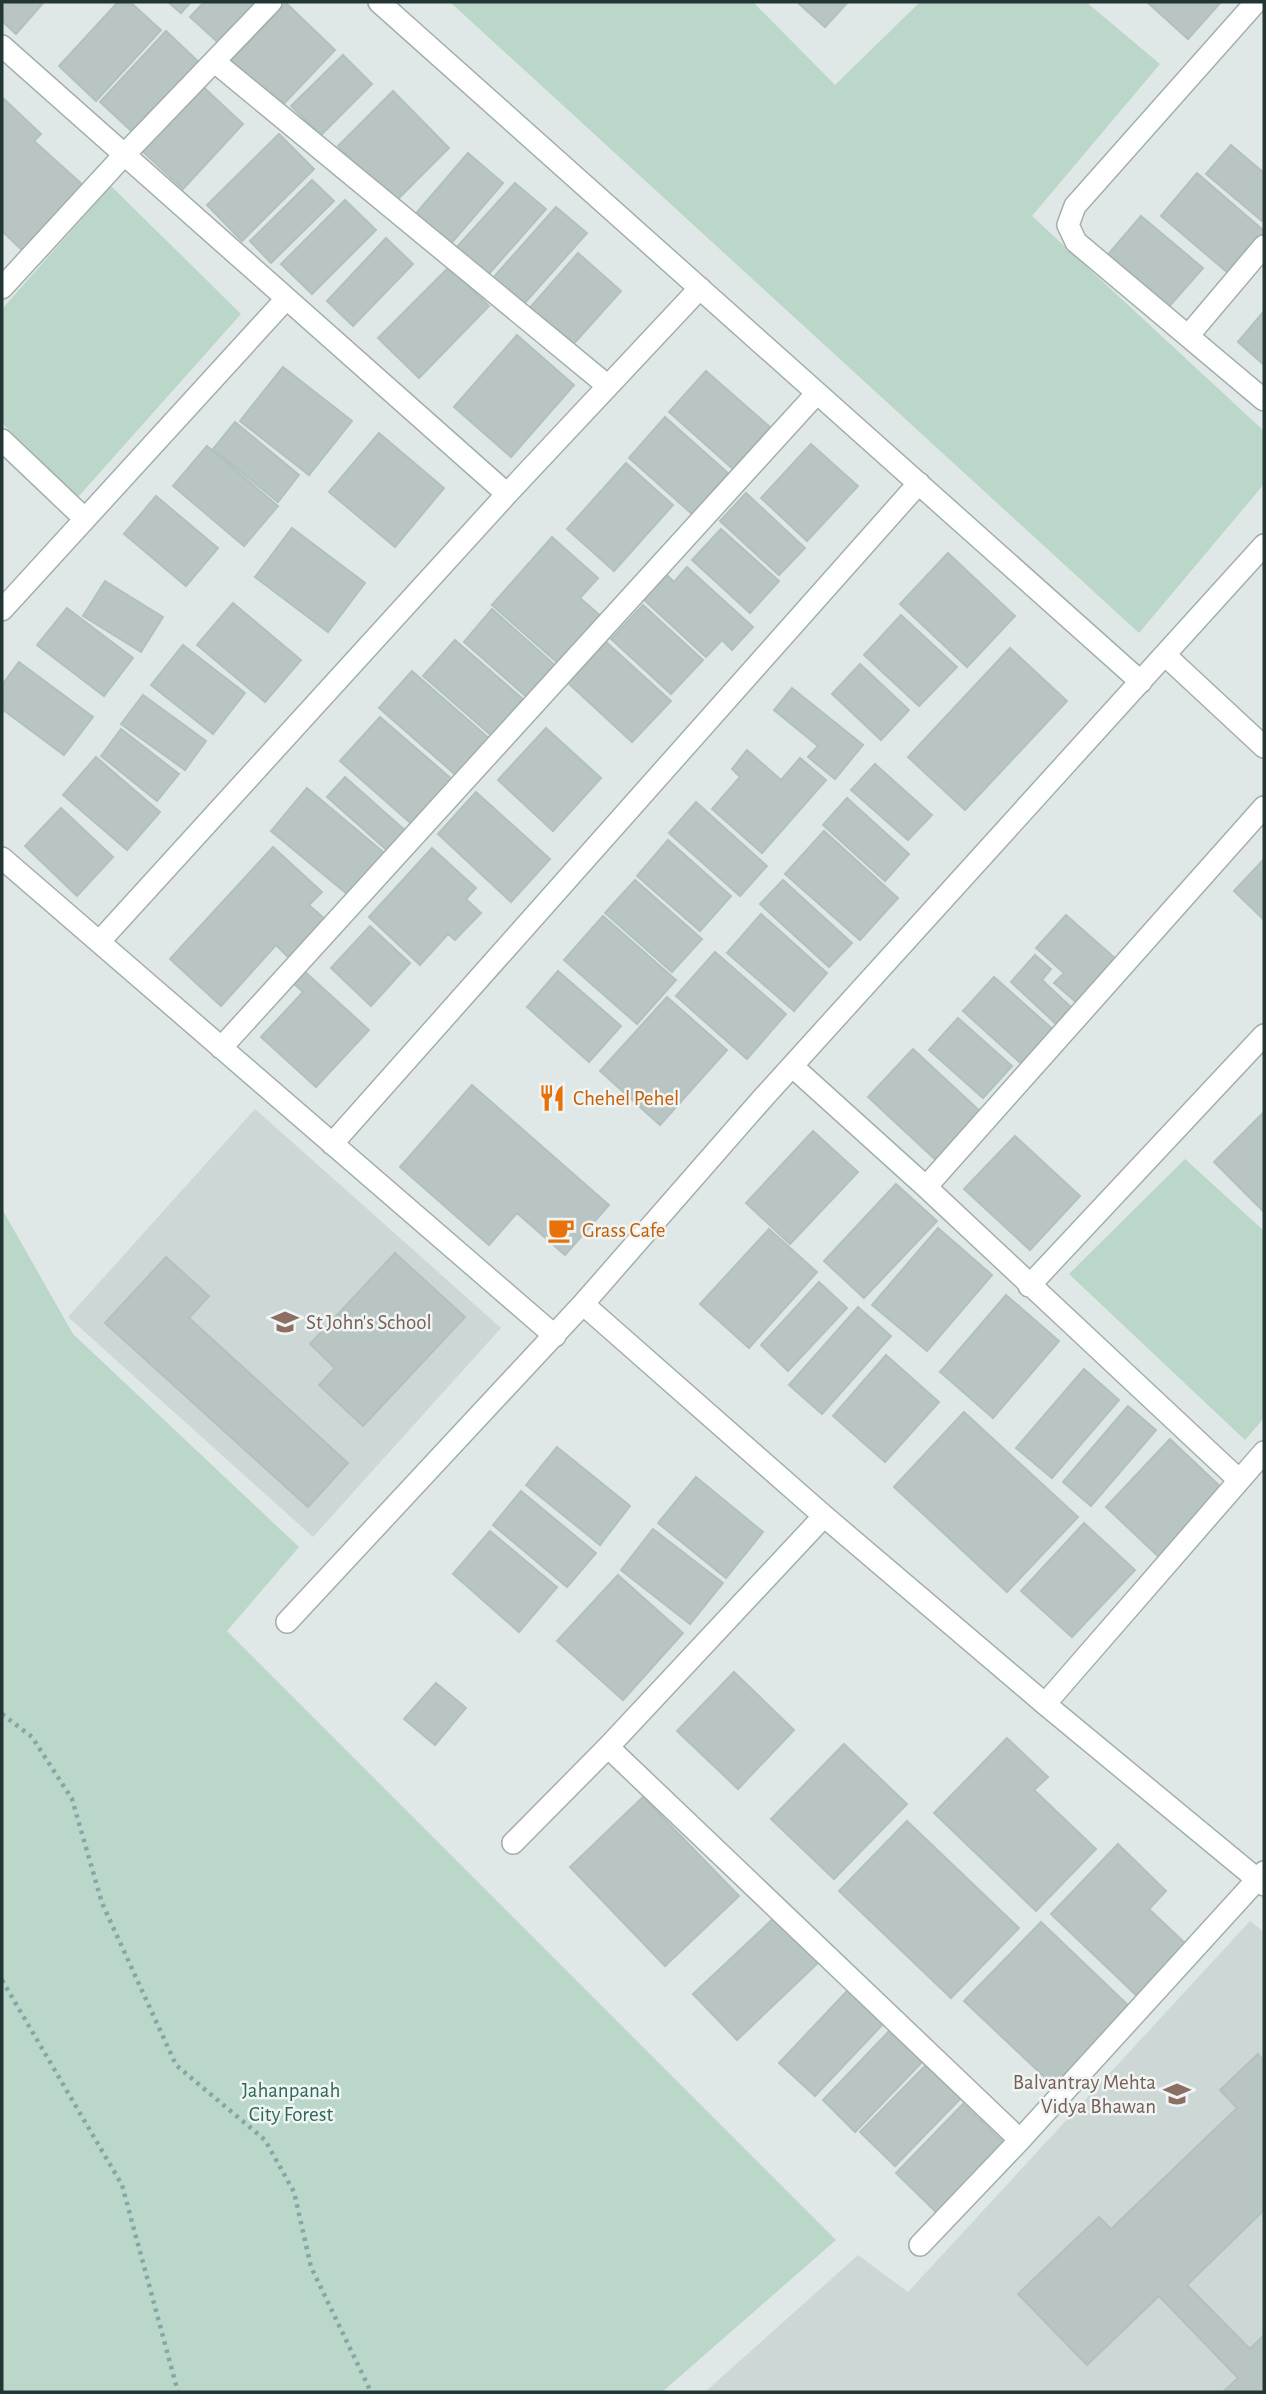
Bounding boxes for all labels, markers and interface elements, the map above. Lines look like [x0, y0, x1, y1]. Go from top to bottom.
restaurant icon: Chehel Pehel [537, 1083, 567, 1113]
place label: Chehel Pehel [573, 1088, 679, 1109]
cafe icon: Grass Cafe [546, 1215, 576, 1245]
place label: Grass Cafe [582, 1220, 666, 1241]
school or university icon: St John's School [270, 1307, 300, 1337]
place label: St John's School [306, 1312, 432, 1333]
place label: Balvantray Mehta Vidya Bhawan [1013, 2072, 1156, 2117]
school or university icon: Balvantray Mehta Vidya Bhawan [1162, 2079, 1192, 2109]
park label: Jahanpanah City Forest [242, 2080, 340, 2125]

